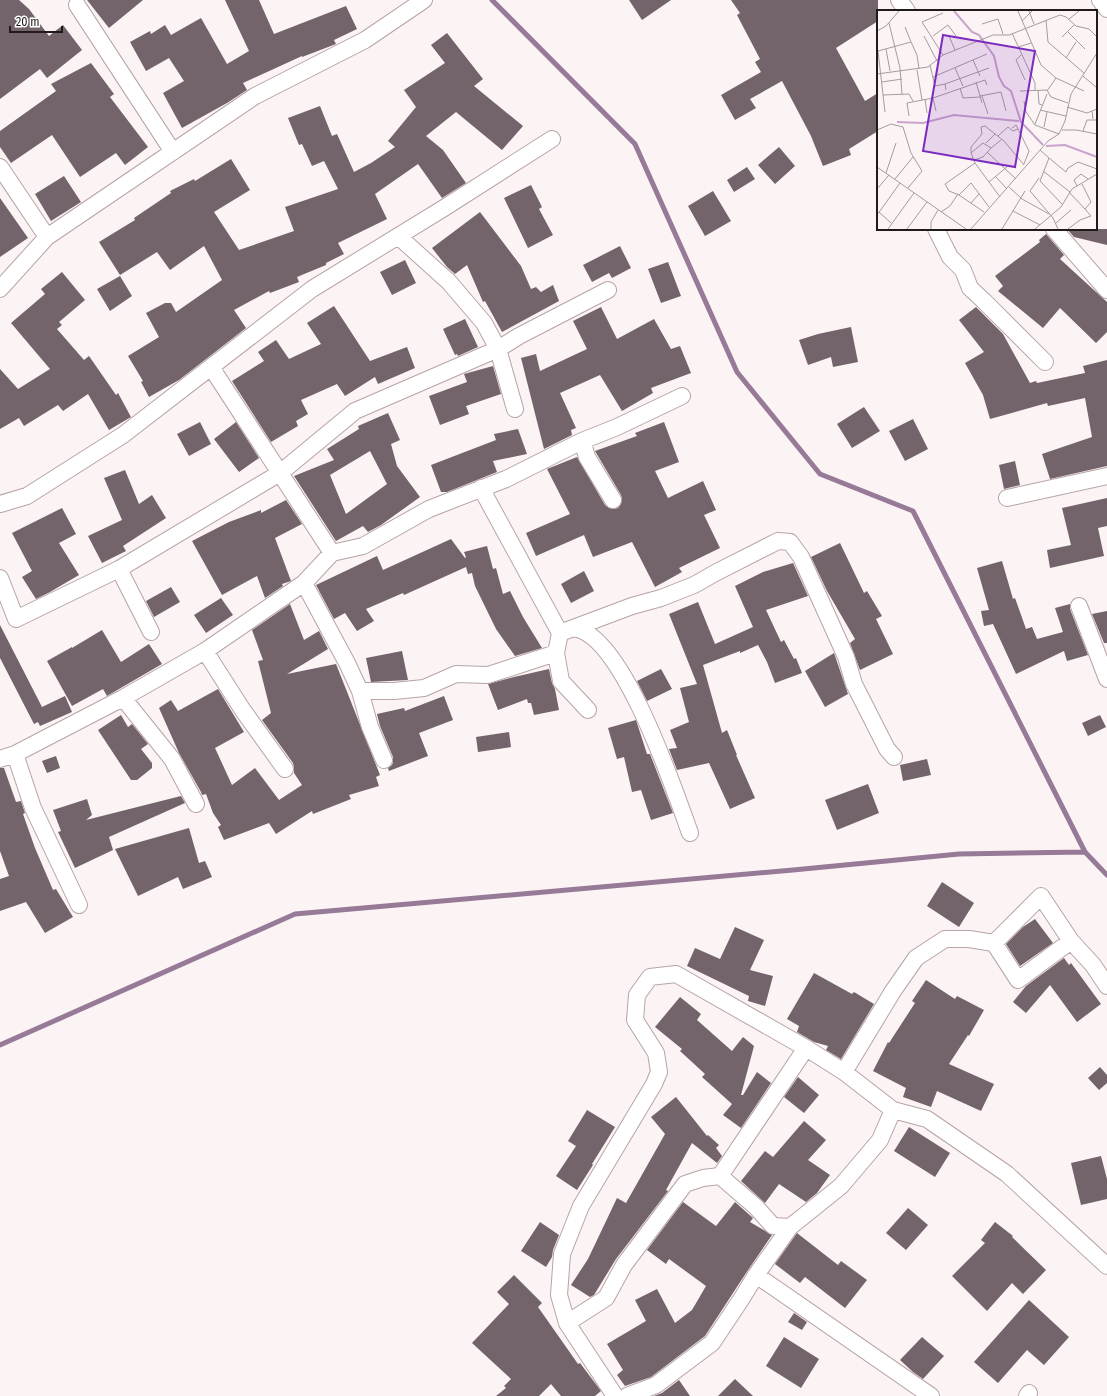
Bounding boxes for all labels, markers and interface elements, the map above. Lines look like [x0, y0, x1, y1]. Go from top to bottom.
scale bar [10, 8, 62, 34]
inset map [877, 10, 1097, 230]
text: 20 m [16, 15, 40, 29]

